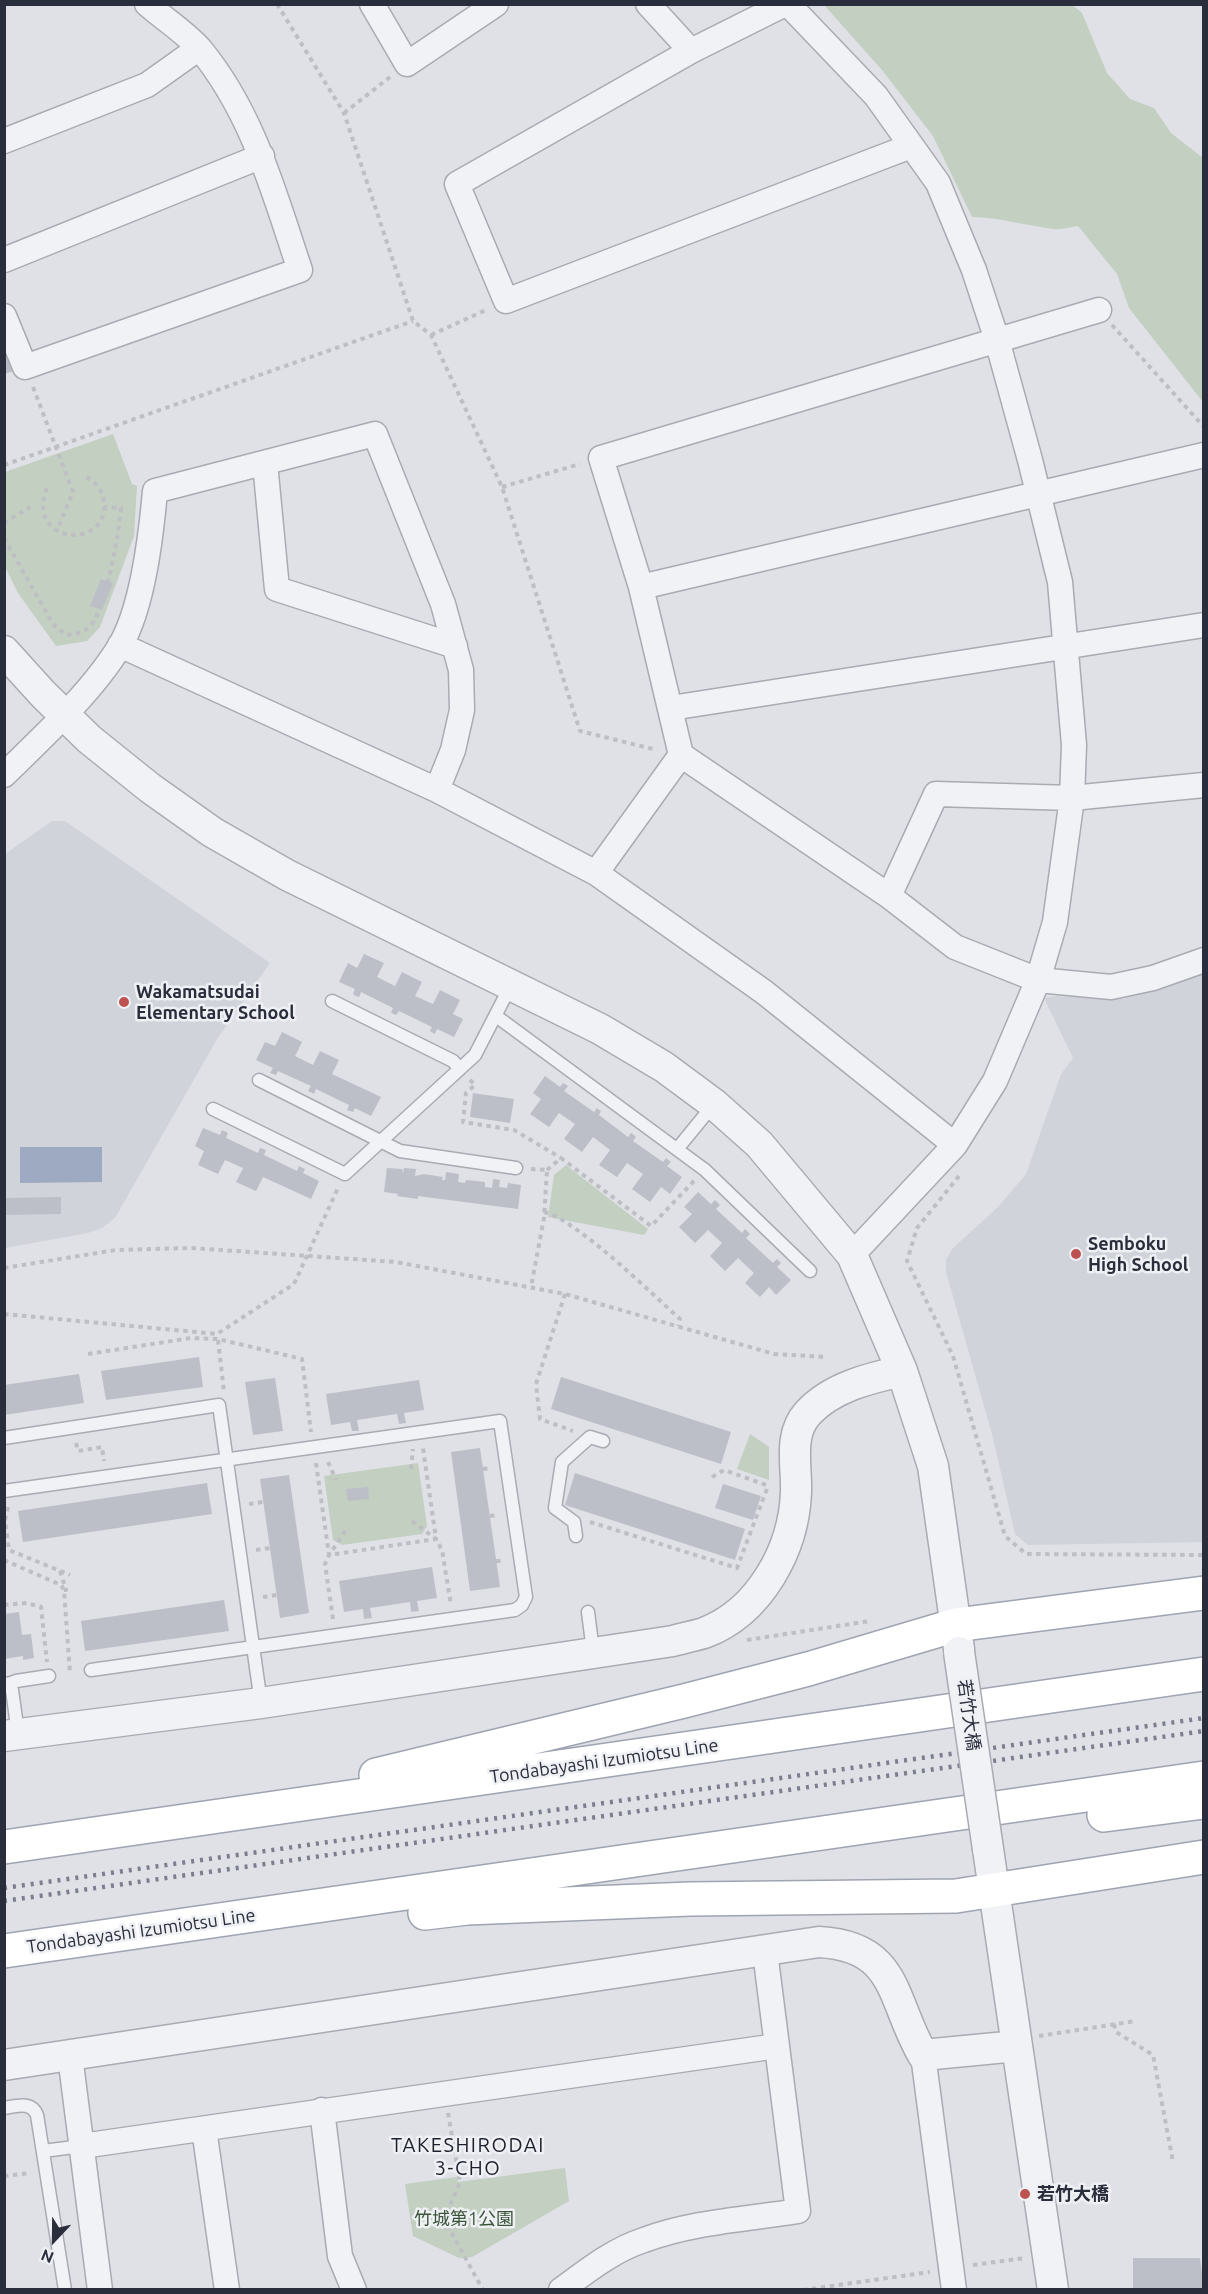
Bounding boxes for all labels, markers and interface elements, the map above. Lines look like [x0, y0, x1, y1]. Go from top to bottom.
place label: Wakamatsudai Elementary School [136, 981, 295, 1024]
marker: Wakamatsudai Elementary School [117, 995, 131, 1009]
place label: Semboku High School [1088, 1233, 1188, 1276]
marker: Semboku High School [1069, 1247, 1083, 1261]
street label: 若竹大橋 [953, 1678, 985, 1752]
street label: Tondabayashi Izumiotsu Line [488, 1734, 720, 1788]
street label: Tondabayashi Izumiotsu Line [25, 1904, 257, 1958]
district label: TAKESHIRODAI 3-CHO [391, 2133, 545, 2180]
place label: 若竹大橋 [1037, 2183, 1109, 2205]
marker: 若竹大橋 [1018, 2187, 1032, 2201]
park label: 竹城第1公園 [414, 2208, 514, 2230]
north arrow [24, 2210, 84, 2270]
text: N [38, 2246, 56, 2267]

